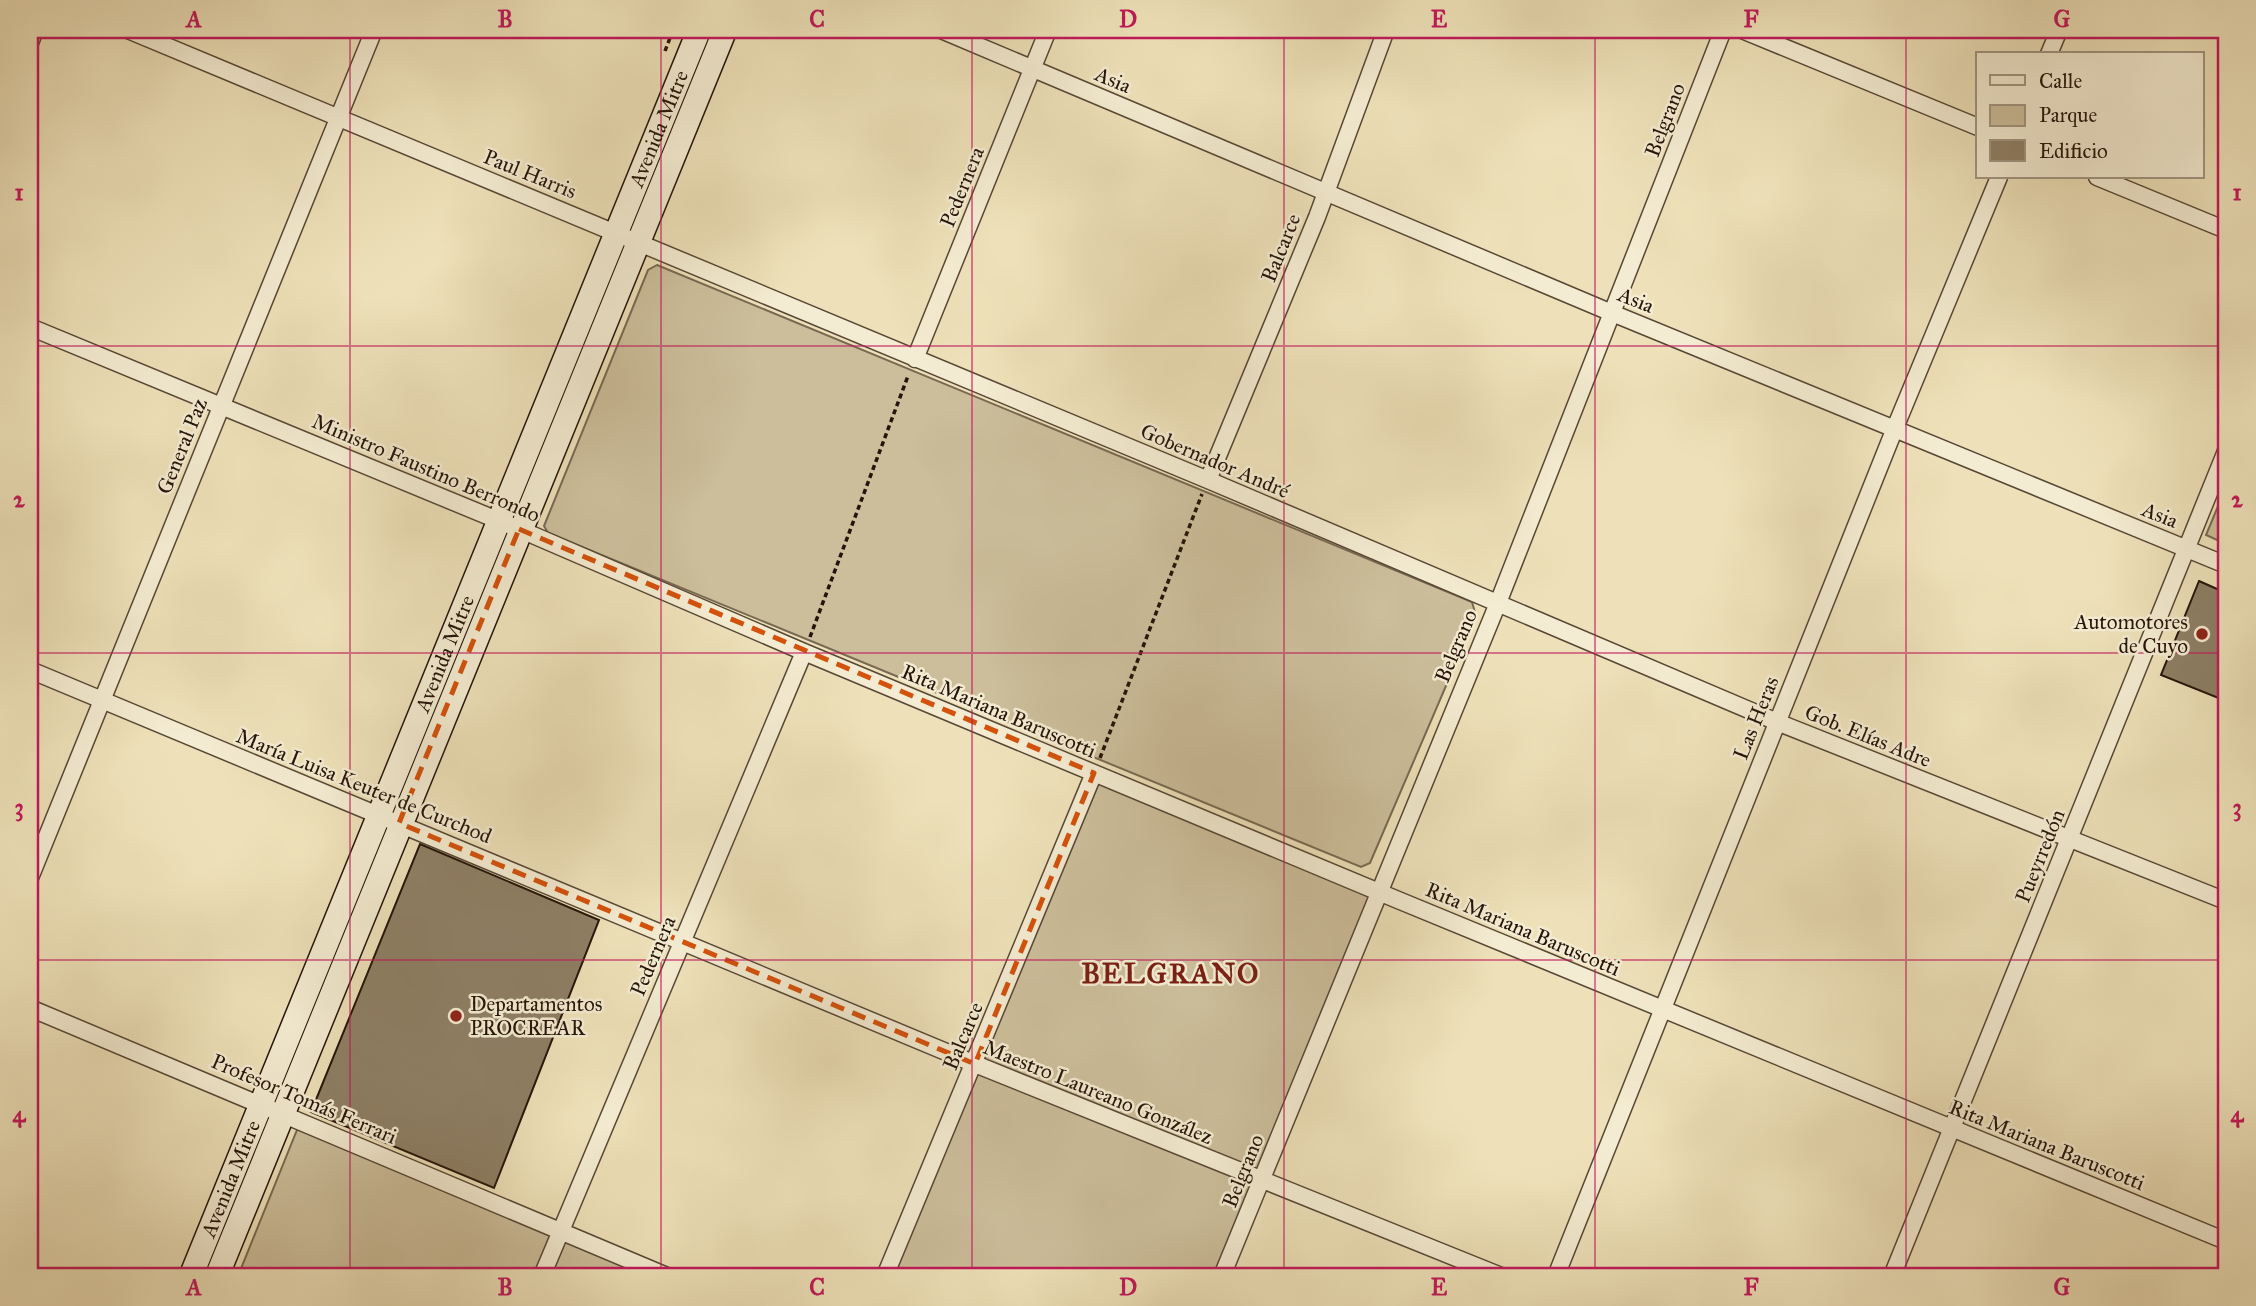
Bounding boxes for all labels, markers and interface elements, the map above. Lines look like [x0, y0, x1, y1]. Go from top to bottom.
text: A [184, 5, 202, 33]
text: B [497, 5, 513, 33]
text: C [809, 5, 825, 33]
text: D [1119, 5, 1137, 33]
text: E [1431, 5, 1448, 33]
text: F [1743, 5, 1759, 33]
text: G [2054, 5, 2071, 33]
legend [1976, 52, 2204, 178]
street label: Asia [1090, 61, 1135, 99]
street label: Avenida Mitre [623, 66, 694, 192]
text: Calle [2039, 68, 2082, 94]
street label: Belgrano [1639, 79, 1691, 161]
text: Parque [2039, 102, 2098, 128]
text: Edificio [2039, 138, 2108, 164]
street label: Pedernera [934, 143, 990, 231]
street label: Paul Harris [480, 144, 580, 204]
text: 1 [14, 178, 24, 206]
text: 1 [2232, 178, 2242, 206]
street label: Balcarce [1256, 210, 1307, 286]
street label: Asia [1613, 281, 1658, 319]
street label: General Paz [151, 394, 213, 498]
street label: Ministro Faustino Berrondo [308, 408, 544, 528]
street label: Gobernador André [1137, 418, 1294, 504]
text: 2 [13, 485, 25, 513]
text: 2 [2231, 485, 2243, 513]
street label: Asia [2137, 496, 2182, 534]
street label: Avenida Mitre [409, 591, 480, 717]
street label: Belgrano [1429, 605, 1483, 687]
place label: Automotores de Cuyo [2073, 609, 2188, 659]
marker: Automotores de Cuyo [2194, 626, 2210, 642]
street label: Rita Mariana Baruscotti [898, 658, 1100, 764]
street label: Las Heras [1728, 672, 1784, 764]
street label: Gob. Elías Adre [1801, 699, 1935, 773]
street label: María Luisa Keuter de Curchod [233, 723, 496, 849]
text: 3 [14, 793, 24, 822]
text: 3 [2232, 793, 2242, 822]
street label: Pueyrredón [2009, 805, 2071, 907]
street label: Rita Mariana Baruscotti [1422, 876, 1624, 982]
street label: Pedernera [625, 912, 681, 1000]
district label: BELGRANO [1082, 956, 1260, 991]
place label: Departamentos PROCREAR [470, 991, 602, 1041]
street label: Balcarce [937, 998, 989, 1074]
marker: Departamentos PROCREAR [448, 1008, 464, 1024]
street label: Maestro Laureano González [980, 1034, 1217, 1150]
street label: Profesor Tomás Ferrari [207, 1048, 401, 1150]
street label: Rita Mariana Baruscotti [1945, 1094, 2149, 1196]
text: 4 [13, 1100, 27, 1128]
text: 4 [2231, 1100, 2245, 1128]
street label: Avenida Mitre [195, 1116, 266, 1242]
street label: Belgrano [1217, 1130, 1270, 1212]
text: A [184, 1273, 202, 1301]
text: B [497, 1273, 513, 1301]
text: C [809, 1273, 825, 1301]
text: D [1119, 1273, 1137, 1301]
text: E [1431, 1273, 1448, 1301]
text: F [1743, 1273, 1759, 1301]
text: G [2054, 1273, 2071, 1301]

